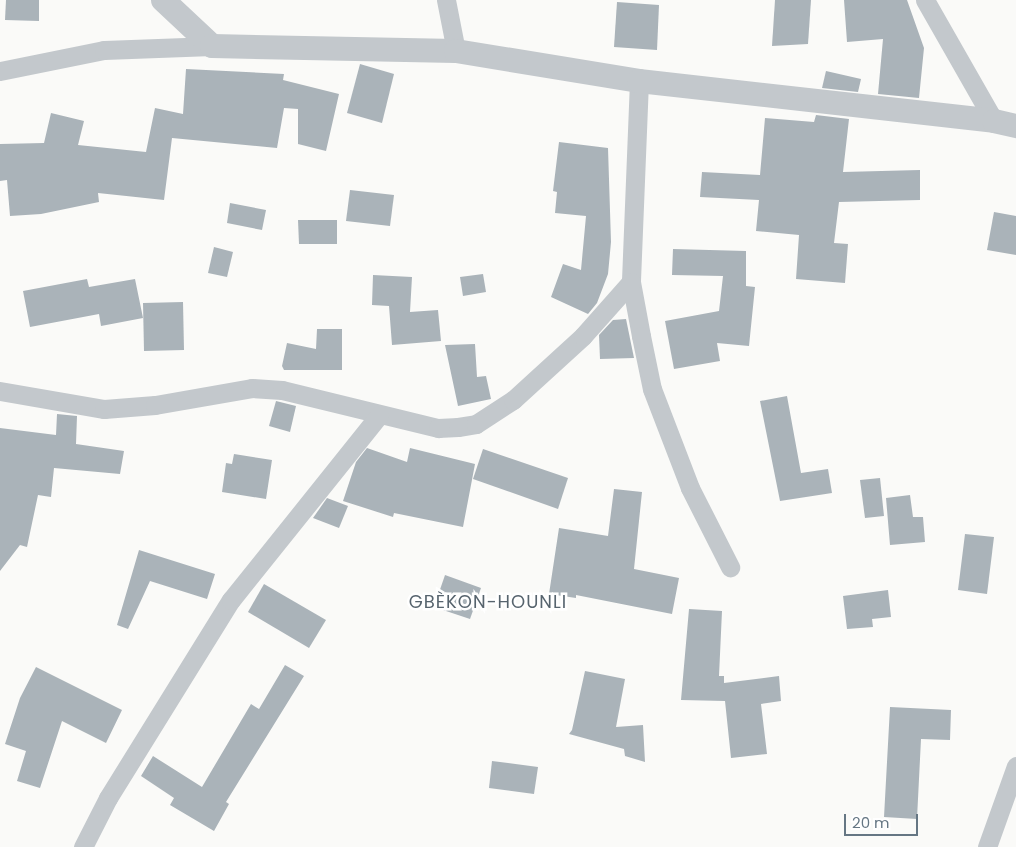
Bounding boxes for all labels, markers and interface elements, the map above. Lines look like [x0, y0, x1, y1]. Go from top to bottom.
district label: GBÈKON-HOUNLI [407, 591, 569, 613]
scale bar [846, 804, 920, 836]
text: 20 m [852, 812, 890, 833]

